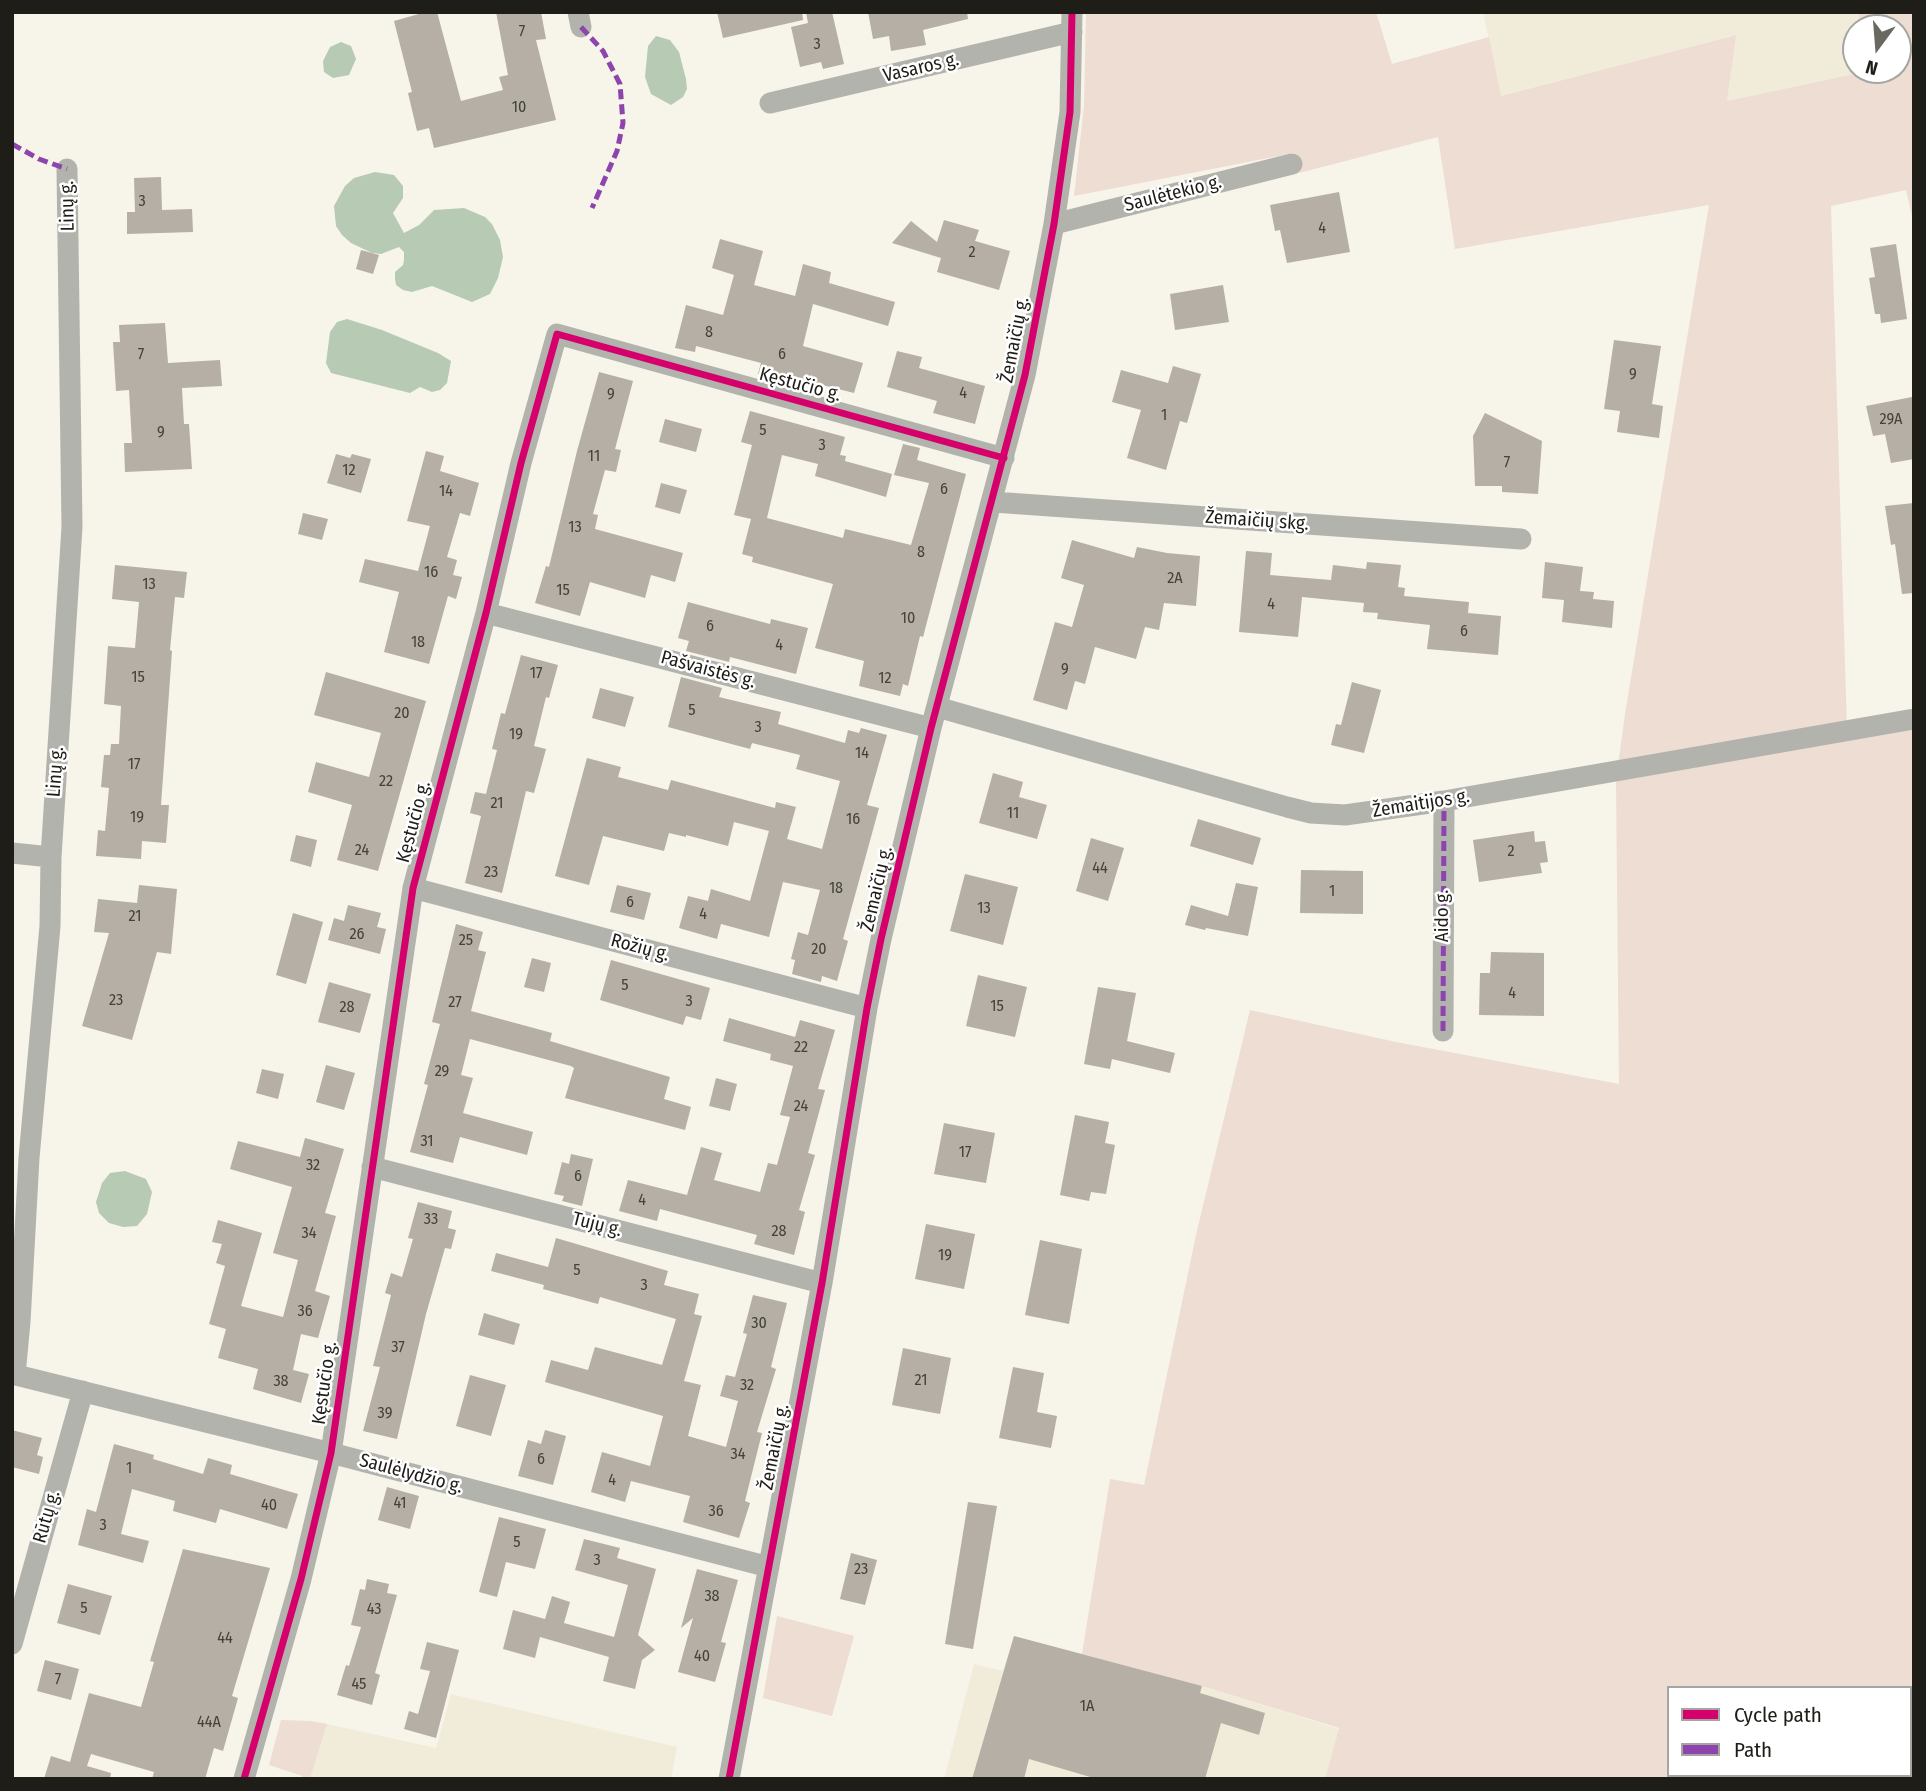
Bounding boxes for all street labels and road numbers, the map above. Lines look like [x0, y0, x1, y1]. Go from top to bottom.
street label: Vasaros g. [881, 48, 961, 88]
street label: Saulėtekio g. [1122, 171, 1224, 217]
street label: Linų g. [56, 181, 80, 231]
street label: Žemaičių g. [996, 295, 1034, 385]
street label: Kęstučio g. [757, 363, 843, 407]
street label: Žemaičių skg. [1204, 506, 1310, 536]
street label: Pašvaistės g. [658, 646, 758, 694]
street label: Linų g. [43, 746, 69, 798]
street label: Kęstučio g. [392, 779, 436, 865]
street label: Žemaitijos g. [1371, 785, 1471, 823]
street label: Žemaičių g. [856, 844, 898, 934]
street label: Aido g. [1432, 890, 1454, 942]
street label: Rožių g. [608, 929, 672, 967]
street label: Tujų g. [570, 1208, 624, 1242]
street label: Kęstučio g. [308, 1340, 342, 1426]
street label: Žemaičių g. [756, 1402, 794, 1492]
street label: Saulėlydžio g. [357, 1449, 465, 1499]
street label: Rūtų g. [29, 1488, 65, 1546]

